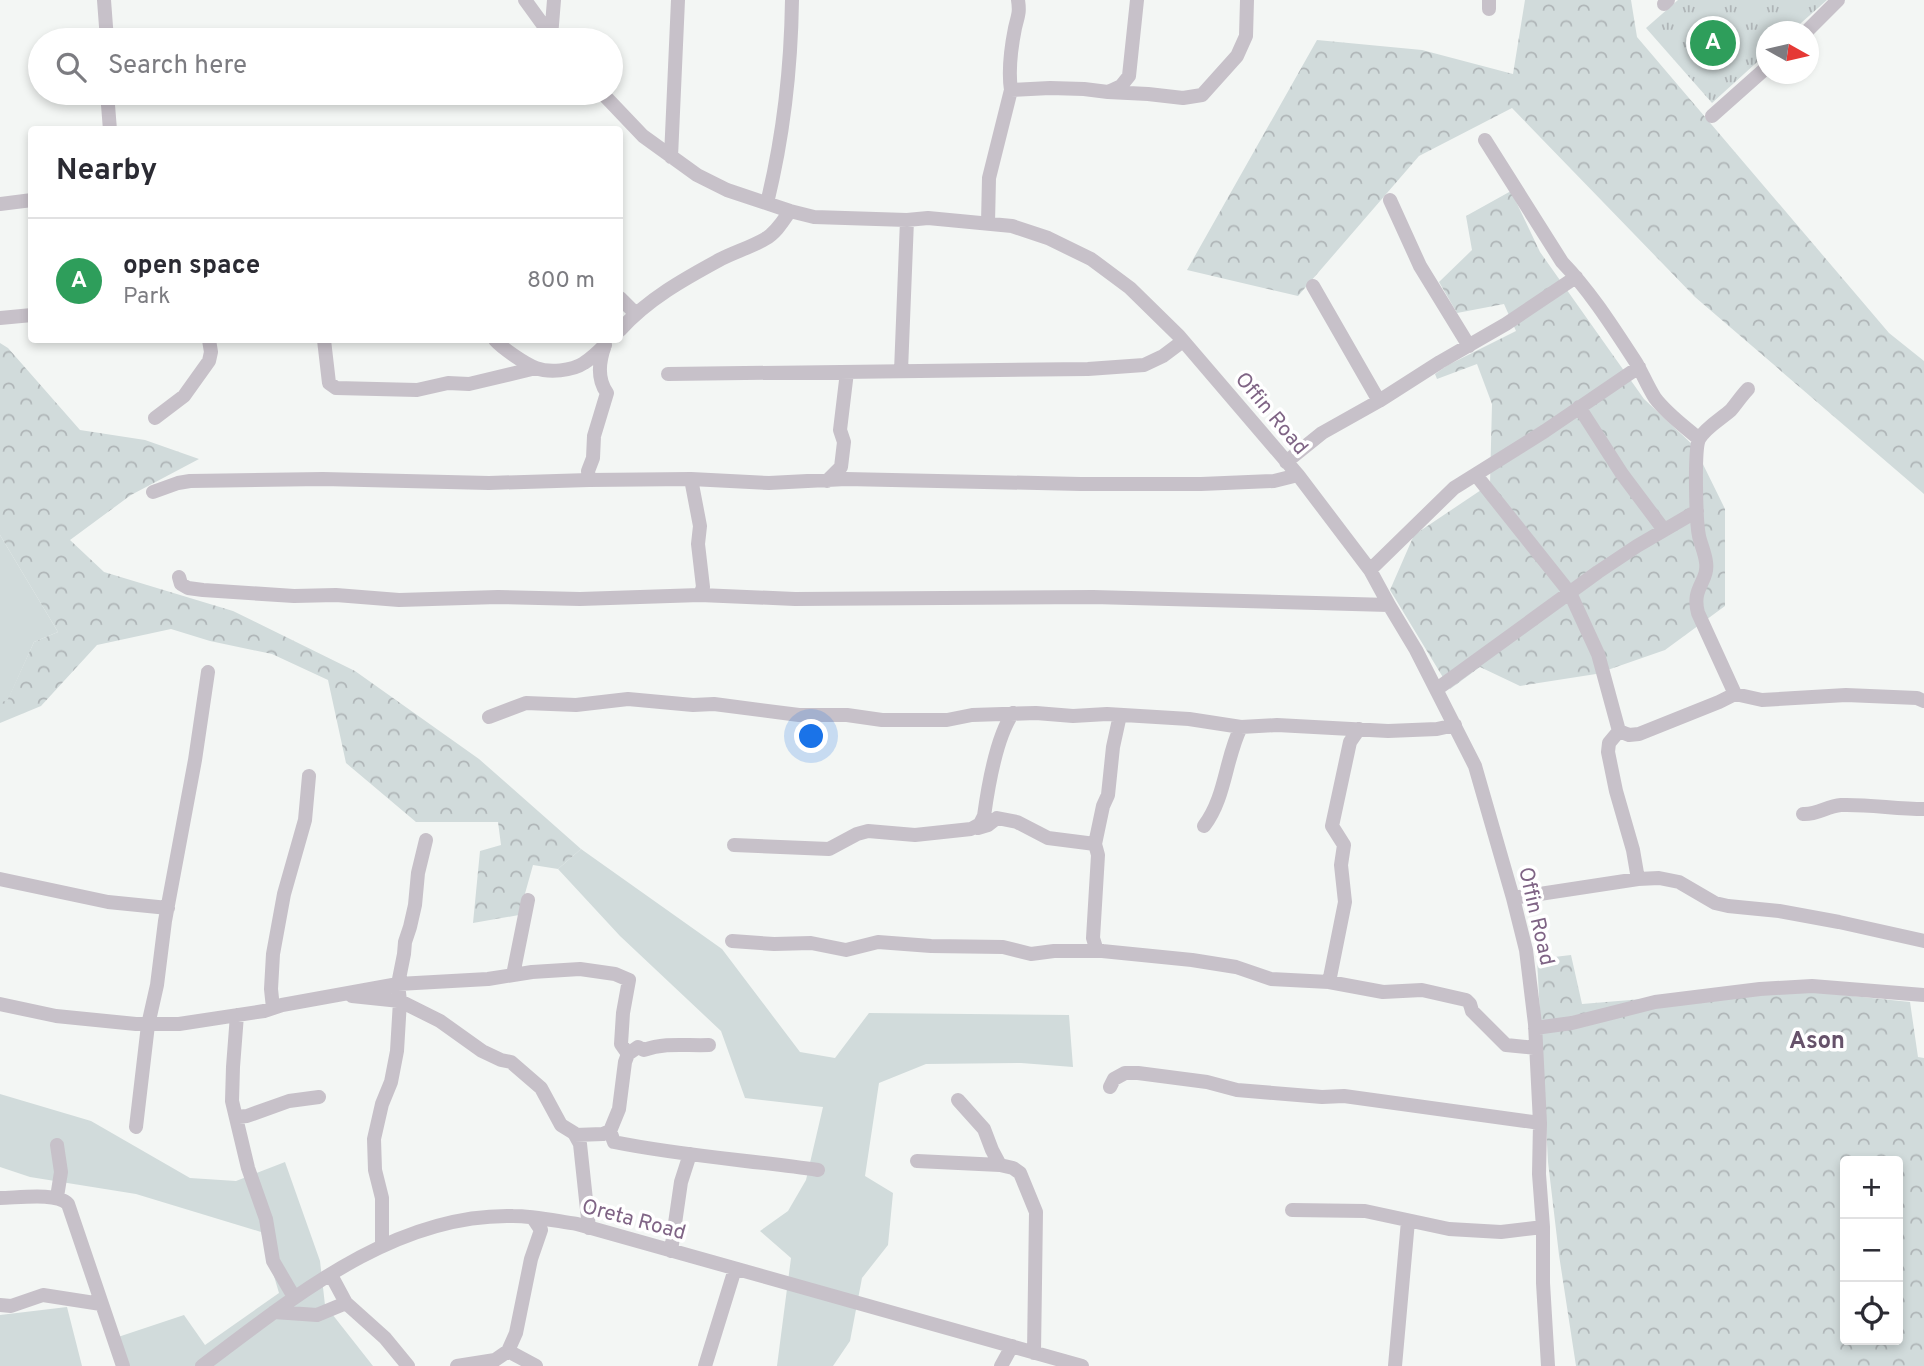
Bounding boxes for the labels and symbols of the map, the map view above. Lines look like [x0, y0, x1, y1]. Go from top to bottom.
pin: A [1690, 17, 1736, 69]
north arrow [1756, 21, 1819, 84]
street label: Offin Road [1228, 367, 1313, 461]
your location [794, 719, 828, 753]
street label: Offin Road [1511, 864, 1560, 968]
district label: Ason [1789, 1027, 1845, 1057]
street label: Oreta Road [579, 1194, 689, 1247]

